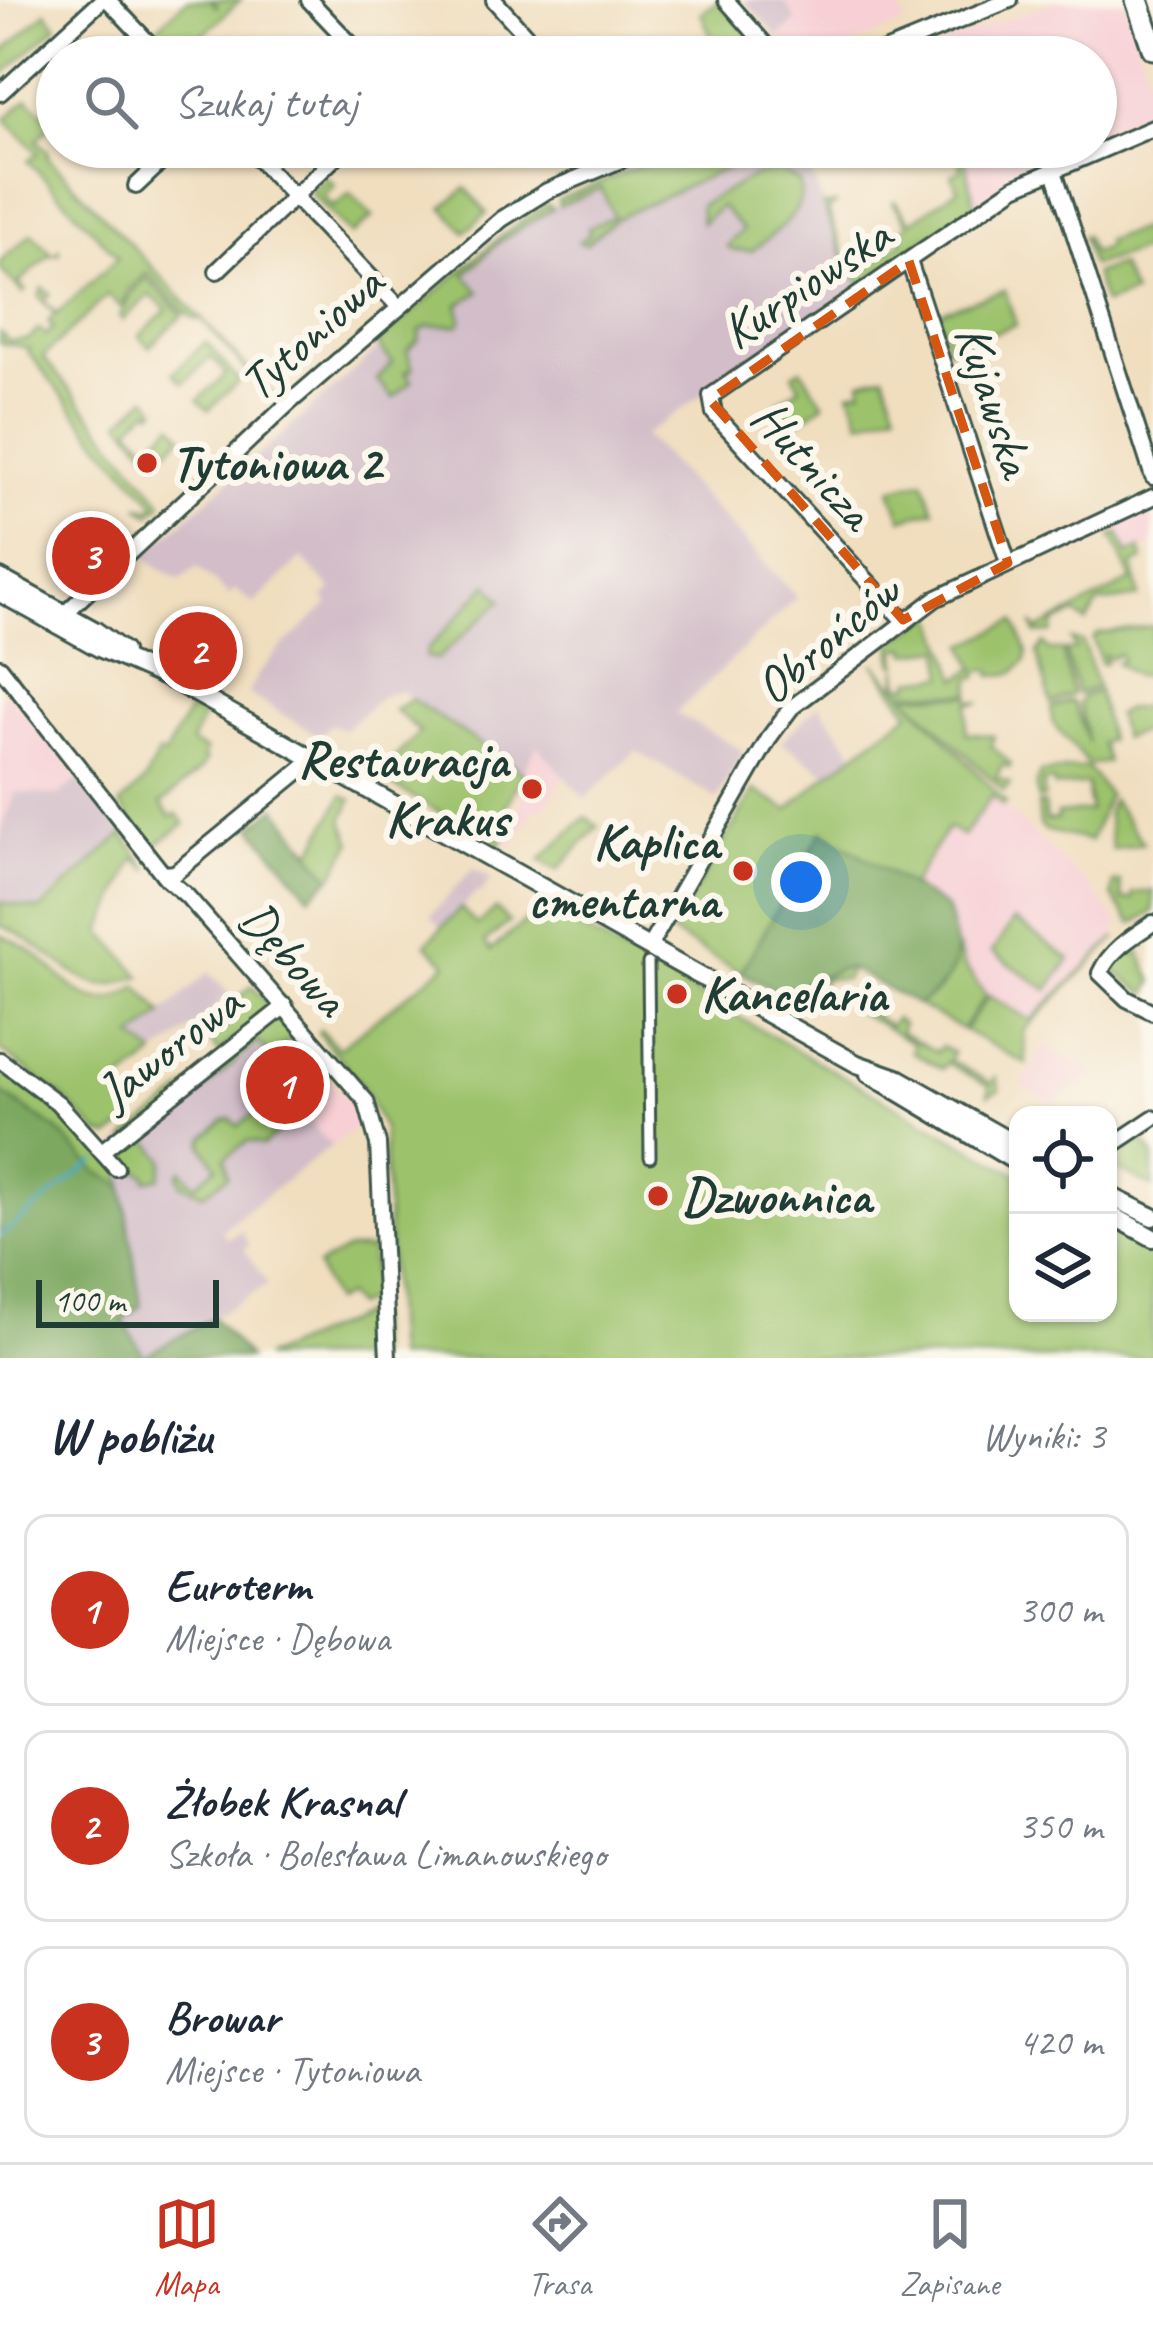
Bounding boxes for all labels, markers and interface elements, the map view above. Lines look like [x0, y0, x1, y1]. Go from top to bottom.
search box [36, 36, 1117, 168]
icon: search [78, 69, 144, 135]
text: Szukaj tutaj [174, 74, 357, 131]
street label: Kurpiowska [709, 201, 906, 363]
street label: Tytoniowa [226, 249, 399, 414]
street label: Kujawska [941, 316, 1051, 488]
street label: Hutnicza [738, 386, 891, 545]
place label: Tytoniowa 2 [171, 431, 385, 495]
marker: Tytoniowa 2 [134, 450, 160, 476]
pin: 3 [52, 511, 130, 601]
street label: Obrońców [742, 558, 915, 718]
pin: 2 [159, 606, 237, 696]
place label: Restauracja Krakus [298, 728, 513, 851]
marker: Restauracja Krakus [519, 776, 545, 802]
place label: Kaplica cmentarna [528, 810, 724, 933]
your location [771, 852, 831, 912]
marker: Kaplica cmentarna [730, 858, 756, 884]
street label: Dębowa [226, 887, 365, 1031]
place label: Kancelaria [701, 962, 890, 1026]
street label: Jaworowa [81, 968, 257, 1125]
marker: Kancelaria [664, 981, 690, 1007]
pin: 1 [246, 1040, 324, 1130]
map controls [1009, 1106, 1117, 1322]
button: locate [1009, 1106, 1117, 1214]
place label: Dzwonnica [682, 1164, 876, 1228]
marker: Dzwonnica [645, 1183, 671, 1209]
button: layers [1009, 1214, 1117, 1322]
scale bar [36, 1274, 219, 1327]
text: 100 m [54, 1280, 125, 1322]
text: W pobliżu [48, 1404, 211, 1468]
text: Wyniki: 3 [982, 1412, 1105, 1461]
text: Euroterm [165, 1557, 310, 1614]
text: 1 [81, 1586, 99, 1635]
text: 300 m [1018, 1586, 1102, 1635]
text: Miejsce · Dębowa [165, 1614, 390, 1663]
text: Żłobek Krasnal [165, 1773, 400, 1830]
text: 2 [81, 1802, 99, 1851]
text: 350 m [1018, 1802, 1102, 1851]
text: Szkoła · Bolesława Limanowskiego [165, 1830, 606, 1879]
text: Browar [165, 1989, 279, 2046]
text: 3 [81, 2018, 99, 2067]
text: 420 m [1018, 2018, 1102, 2067]
text: Miejsce · Tytoniowa [165, 2046, 420, 2095]
tab: Mapa [154, 2191, 220, 2305]
tab: Trasa [527, 2191, 593, 2305]
tab: Zapisane [900, 2191, 1000, 2305]

